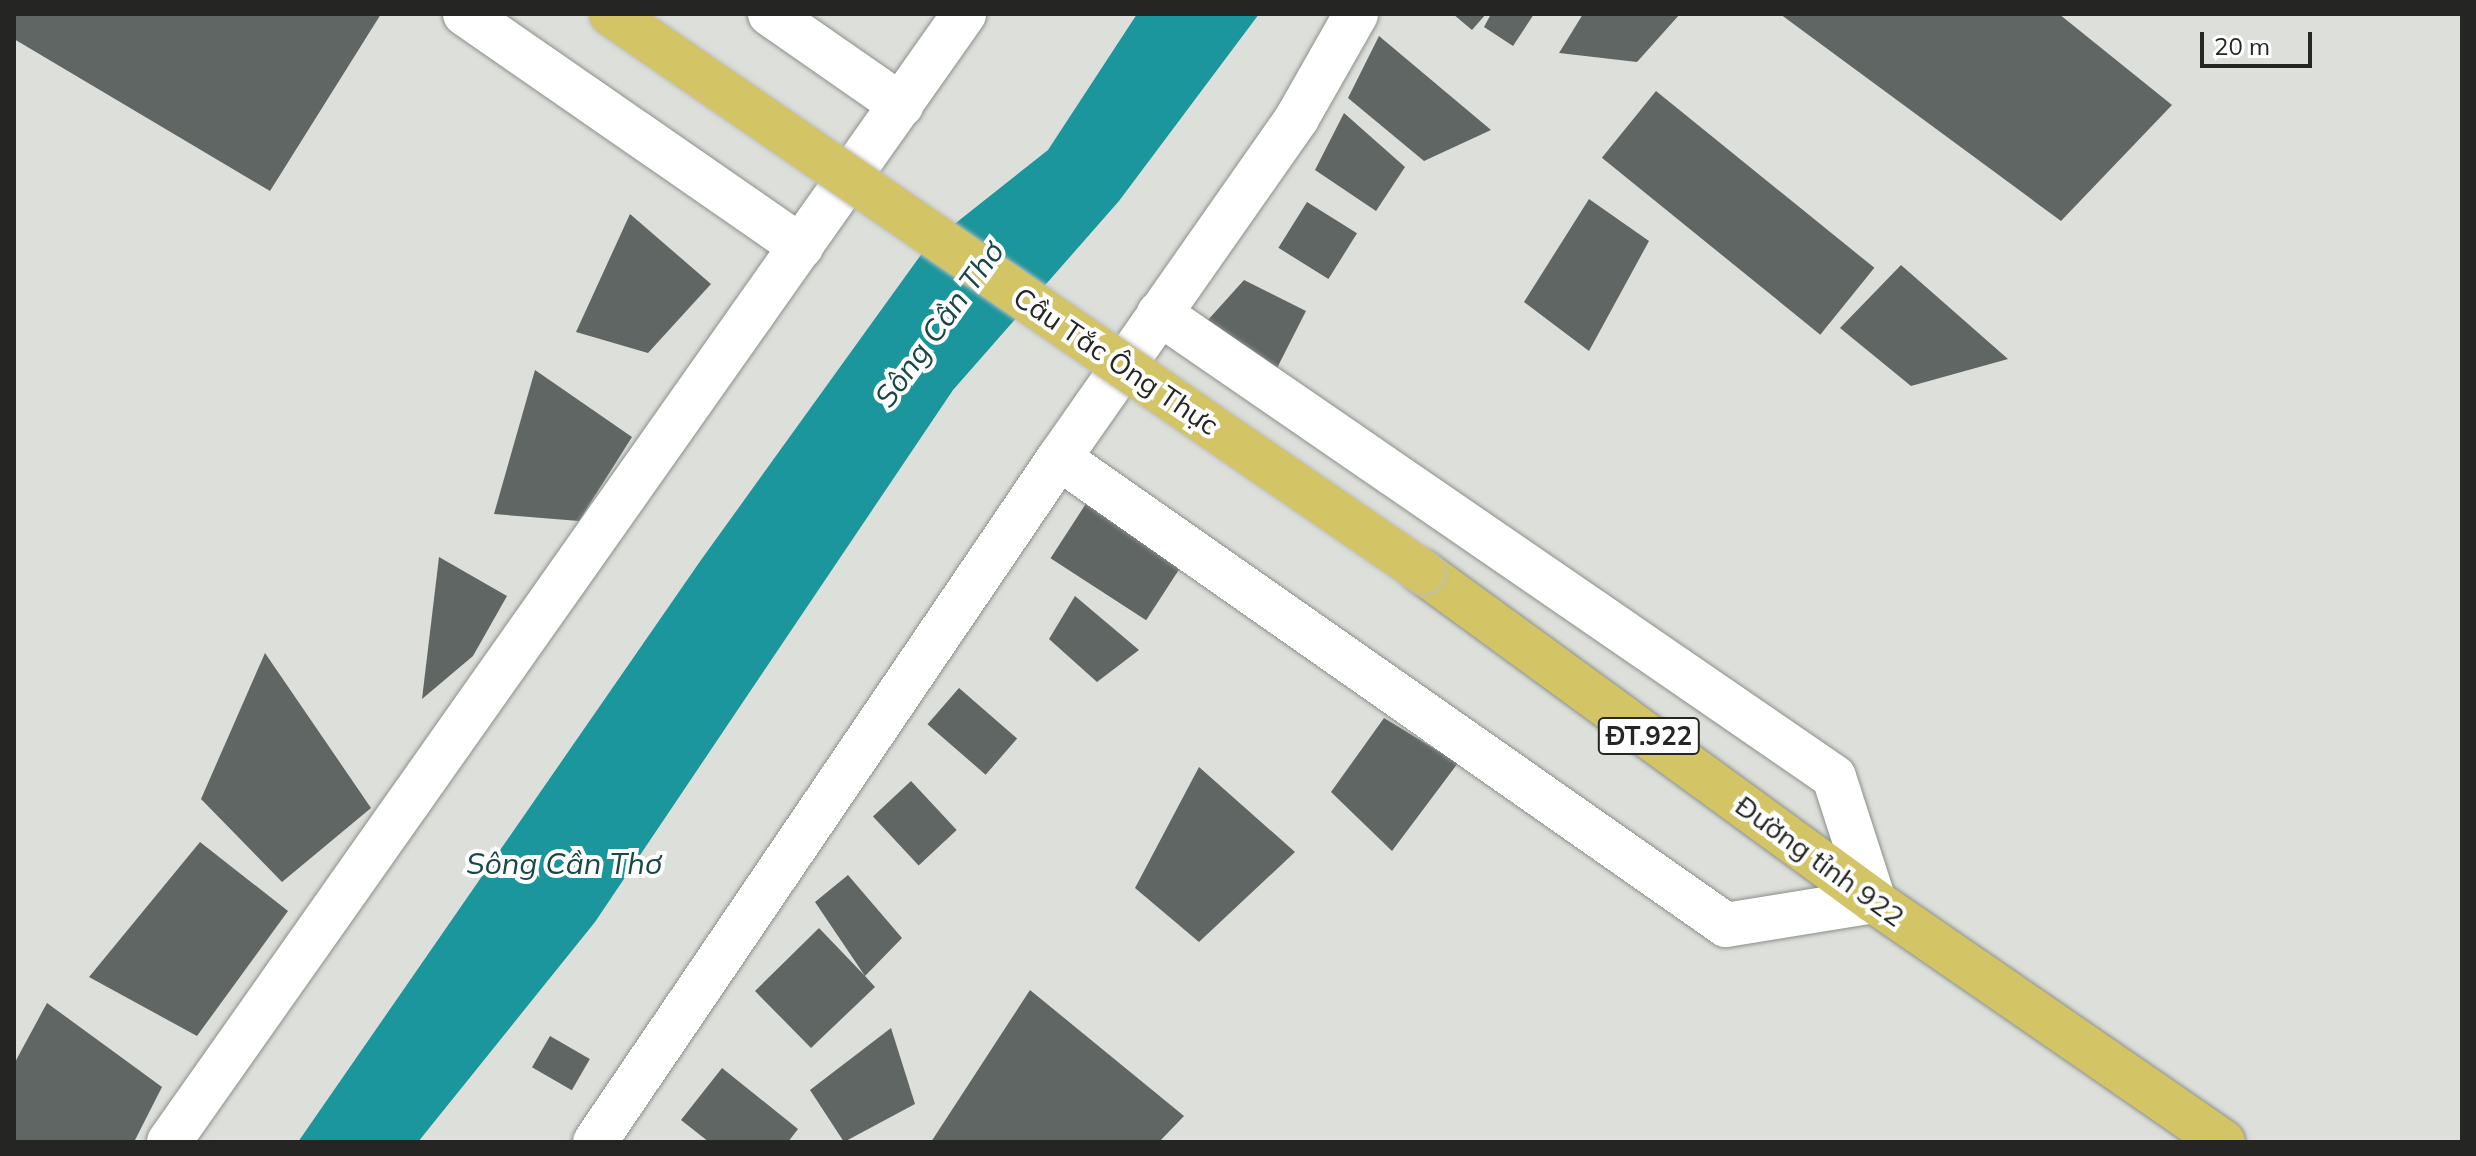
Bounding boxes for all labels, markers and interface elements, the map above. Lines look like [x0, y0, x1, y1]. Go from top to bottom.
scale bar [2204, 16, 2316, 66]
text: 20 m [2214, 31, 2270, 61]
water label: Sông Cần Thơ [867, 234, 1011, 414]
street label: Cầu Tắc Ông Thực [1007, 280, 1225, 442]
road number: ĐT.922 [1597, 714, 1701, 758]
street label: Đường tỉnh 922 [1729, 788, 1911, 934]
water label: Sông Cần Thơ [466, 845, 662, 881]

